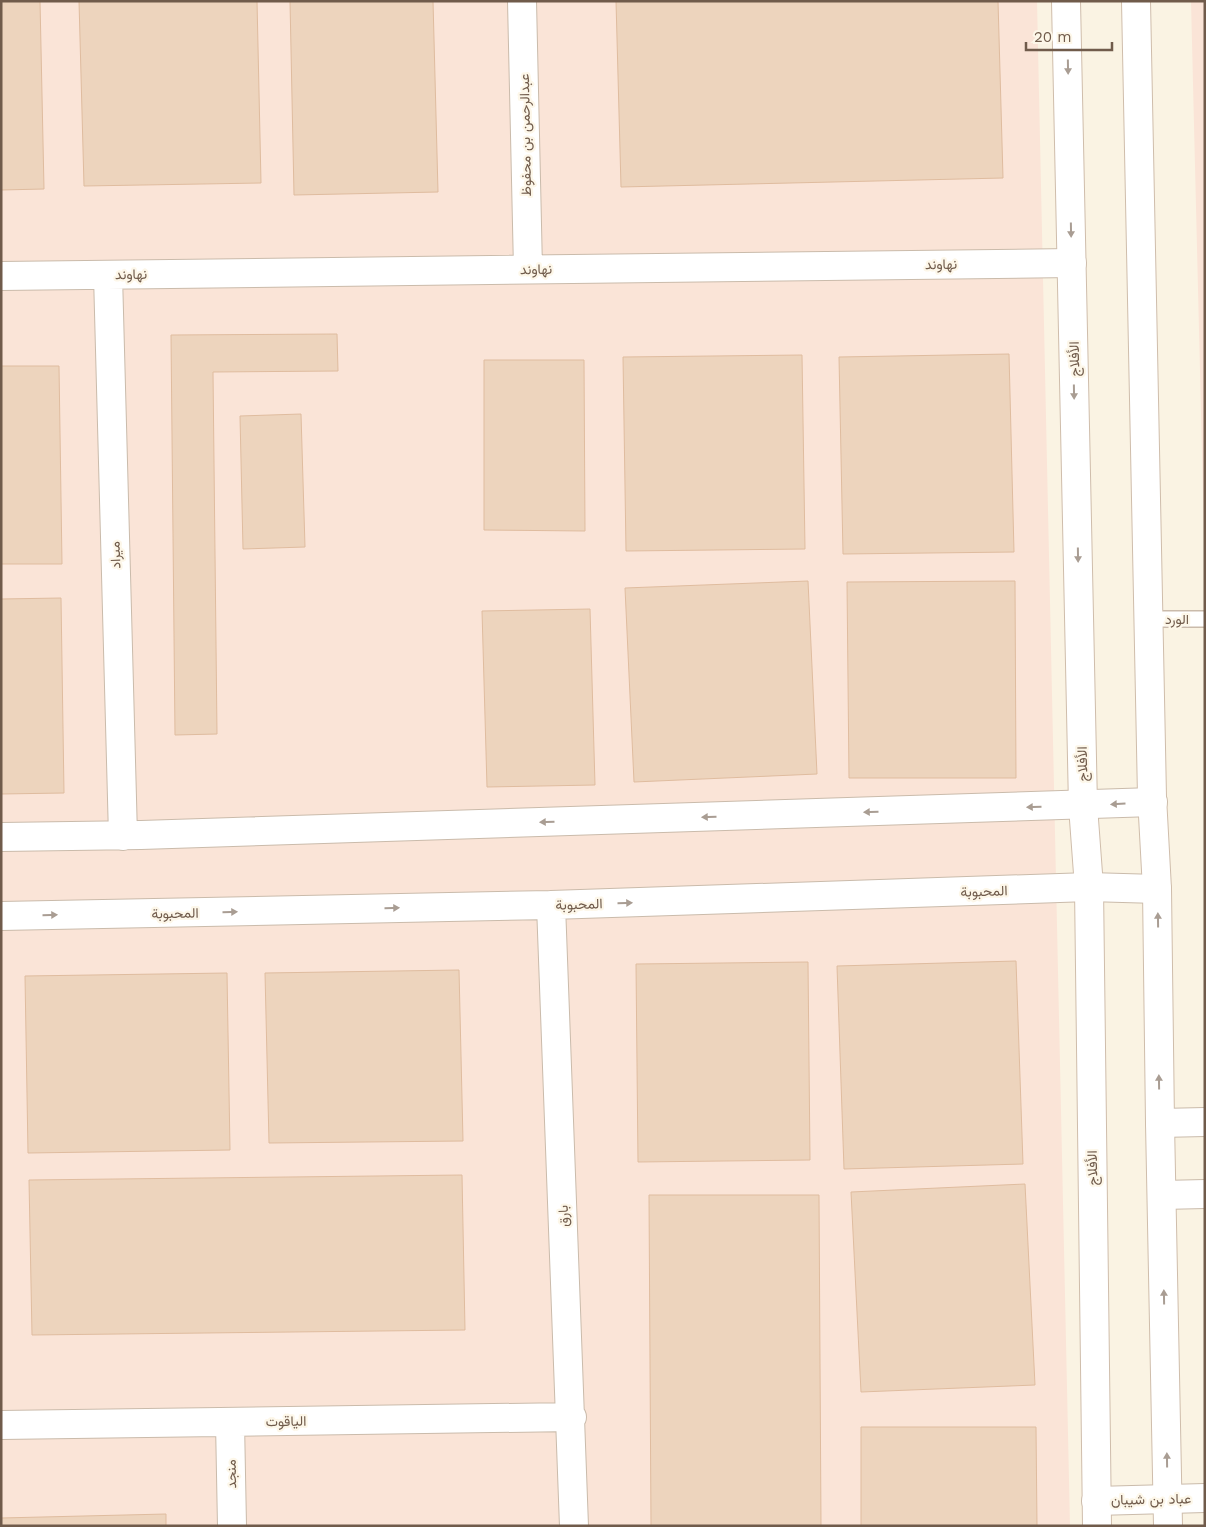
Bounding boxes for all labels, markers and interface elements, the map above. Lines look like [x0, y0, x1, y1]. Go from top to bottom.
scale bar [1026, 20, 1112, 52]
text: 20 m [1034, 28, 1072, 46]
one-way arrow [1064, 60, 1072, 76]
street label: عبدالرحمن بن محفوظ [516, 73, 535, 197]
one-way arrow [1067, 222, 1075, 238]
street label: نهاوند [925, 256, 957, 273]
street label: نهاوند [520, 261, 552, 278]
street label: نهاوند [115, 266, 147, 283]
street label: الأفلاج [1066, 341, 1085, 377]
one-way arrow [1070, 385, 1078, 401]
street label: ميراد [107, 541, 124, 569]
one-way arrow [1074, 547, 1082, 563]
street label: الورد [1165, 611, 1189, 628]
street label: الأفلاج [1074, 746, 1093, 782]
one-way arrow [1109, 800, 1125, 808]
one-way arrow [1026, 803, 1042, 811]
one-way arrow [863, 808, 879, 816]
one-way arrow [701, 814, 717, 822]
one-way arrow [538, 819, 554, 827]
street label: المحبوبة [960, 882, 1008, 901]
street label: المحبوبة [555, 895, 603, 914]
one-way arrow [617, 899, 633, 907]
one-way arrow [385, 904, 401, 912]
street label: المحبوبة [151, 905, 199, 922]
one-way arrow [222, 907, 238, 915]
one-way arrow [42, 911, 58, 919]
one-way arrow [1154, 911, 1162, 927]
one-way arrow [1155, 1074, 1163, 1090]
street label: الأفلاج [1084, 1150, 1103, 1186]
street label: بارق [555, 1205, 572, 1227]
one-way arrow [1159, 1289, 1167, 1305]
street label: الياقوت [265, 1413, 307, 1430]
one-way arrow [1163, 1451, 1171, 1467]
street label: منجد [223, 1459, 240, 1489]
street label: عباد بن شيبان [1111, 1490, 1191, 1509]

